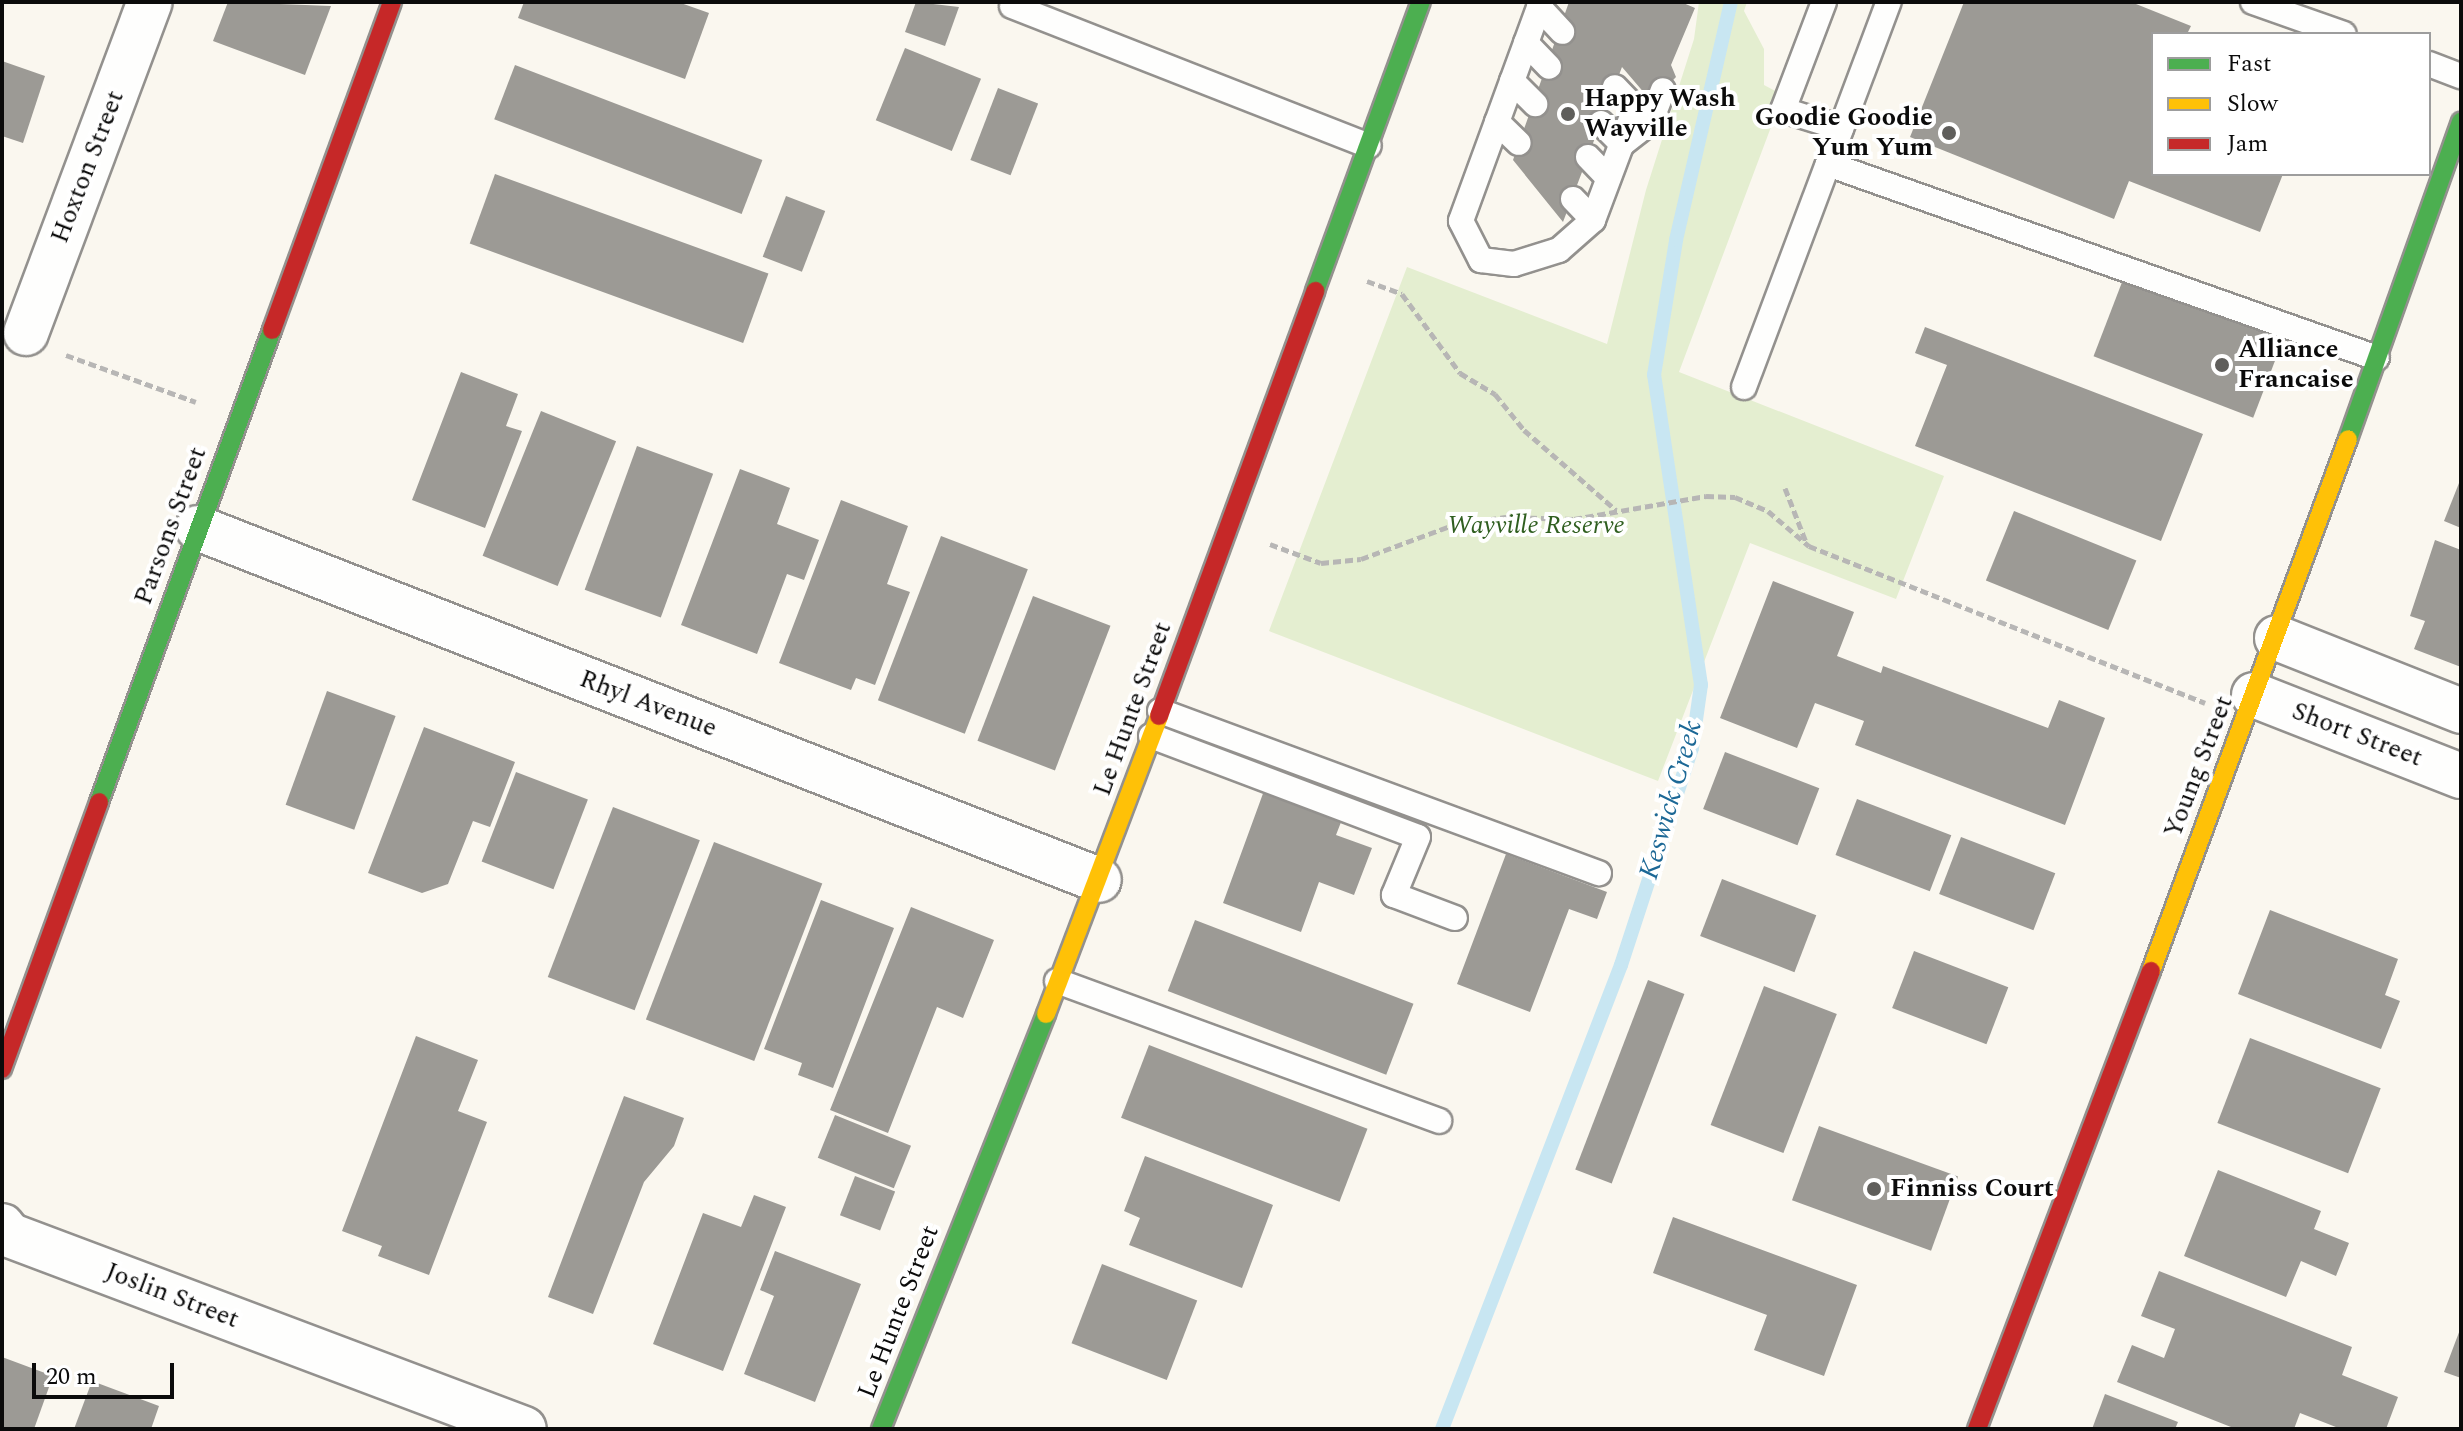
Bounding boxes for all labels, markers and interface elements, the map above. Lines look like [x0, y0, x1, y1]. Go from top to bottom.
legend [2151, 32, 2431, 176]
text: Fast [2227, 46, 2272, 82]
place label: Happy Wash Wayville [1584, 83, 1736, 144]
street label: Hoxton Street [45, 86, 131, 248]
text: Slow [2227, 86, 2278, 122]
place label: Goodie Goodie Yum Yum [1755, 102, 1933, 164]
marker: Happy Wash Wayville [1559, 105, 1577, 123]
marker: Goodie Goodie Yum Yum [1940, 124, 1958, 142]
text: Jam [2227, 126, 2268, 162]
place label: Alliance Francaise [2238, 334, 2354, 396]
marker: Alliance Francaise [2213, 356, 2231, 374]
street label: Parsons Street [128, 443, 214, 609]
park label: Wayville Reserve [1447, 510, 1625, 542]
street label: Le Hunte Street [1087, 618, 1179, 800]
street label: Rhyl Avenue [575, 664, 721, 744]
street label: Young Street [2158, 692, 2240, 842]
street label: Short Street [2287, 696, 2427, 774]
water label: Keswick Creek [1632, 717, 1710, 883]
place label: Finniss Court [1890, 1173, 2054, 1205]
marker: Finniss Court [1865, 1180, 1883, 1198]
street label: Le Hunte Street [852, 1221, 946, 1403]
street label: Joslin Street [101, 1256, 243, 1336]
scale bar [36, 1347, 178, 1397]
text: 20 m [46, 1359, 97, 1395]

